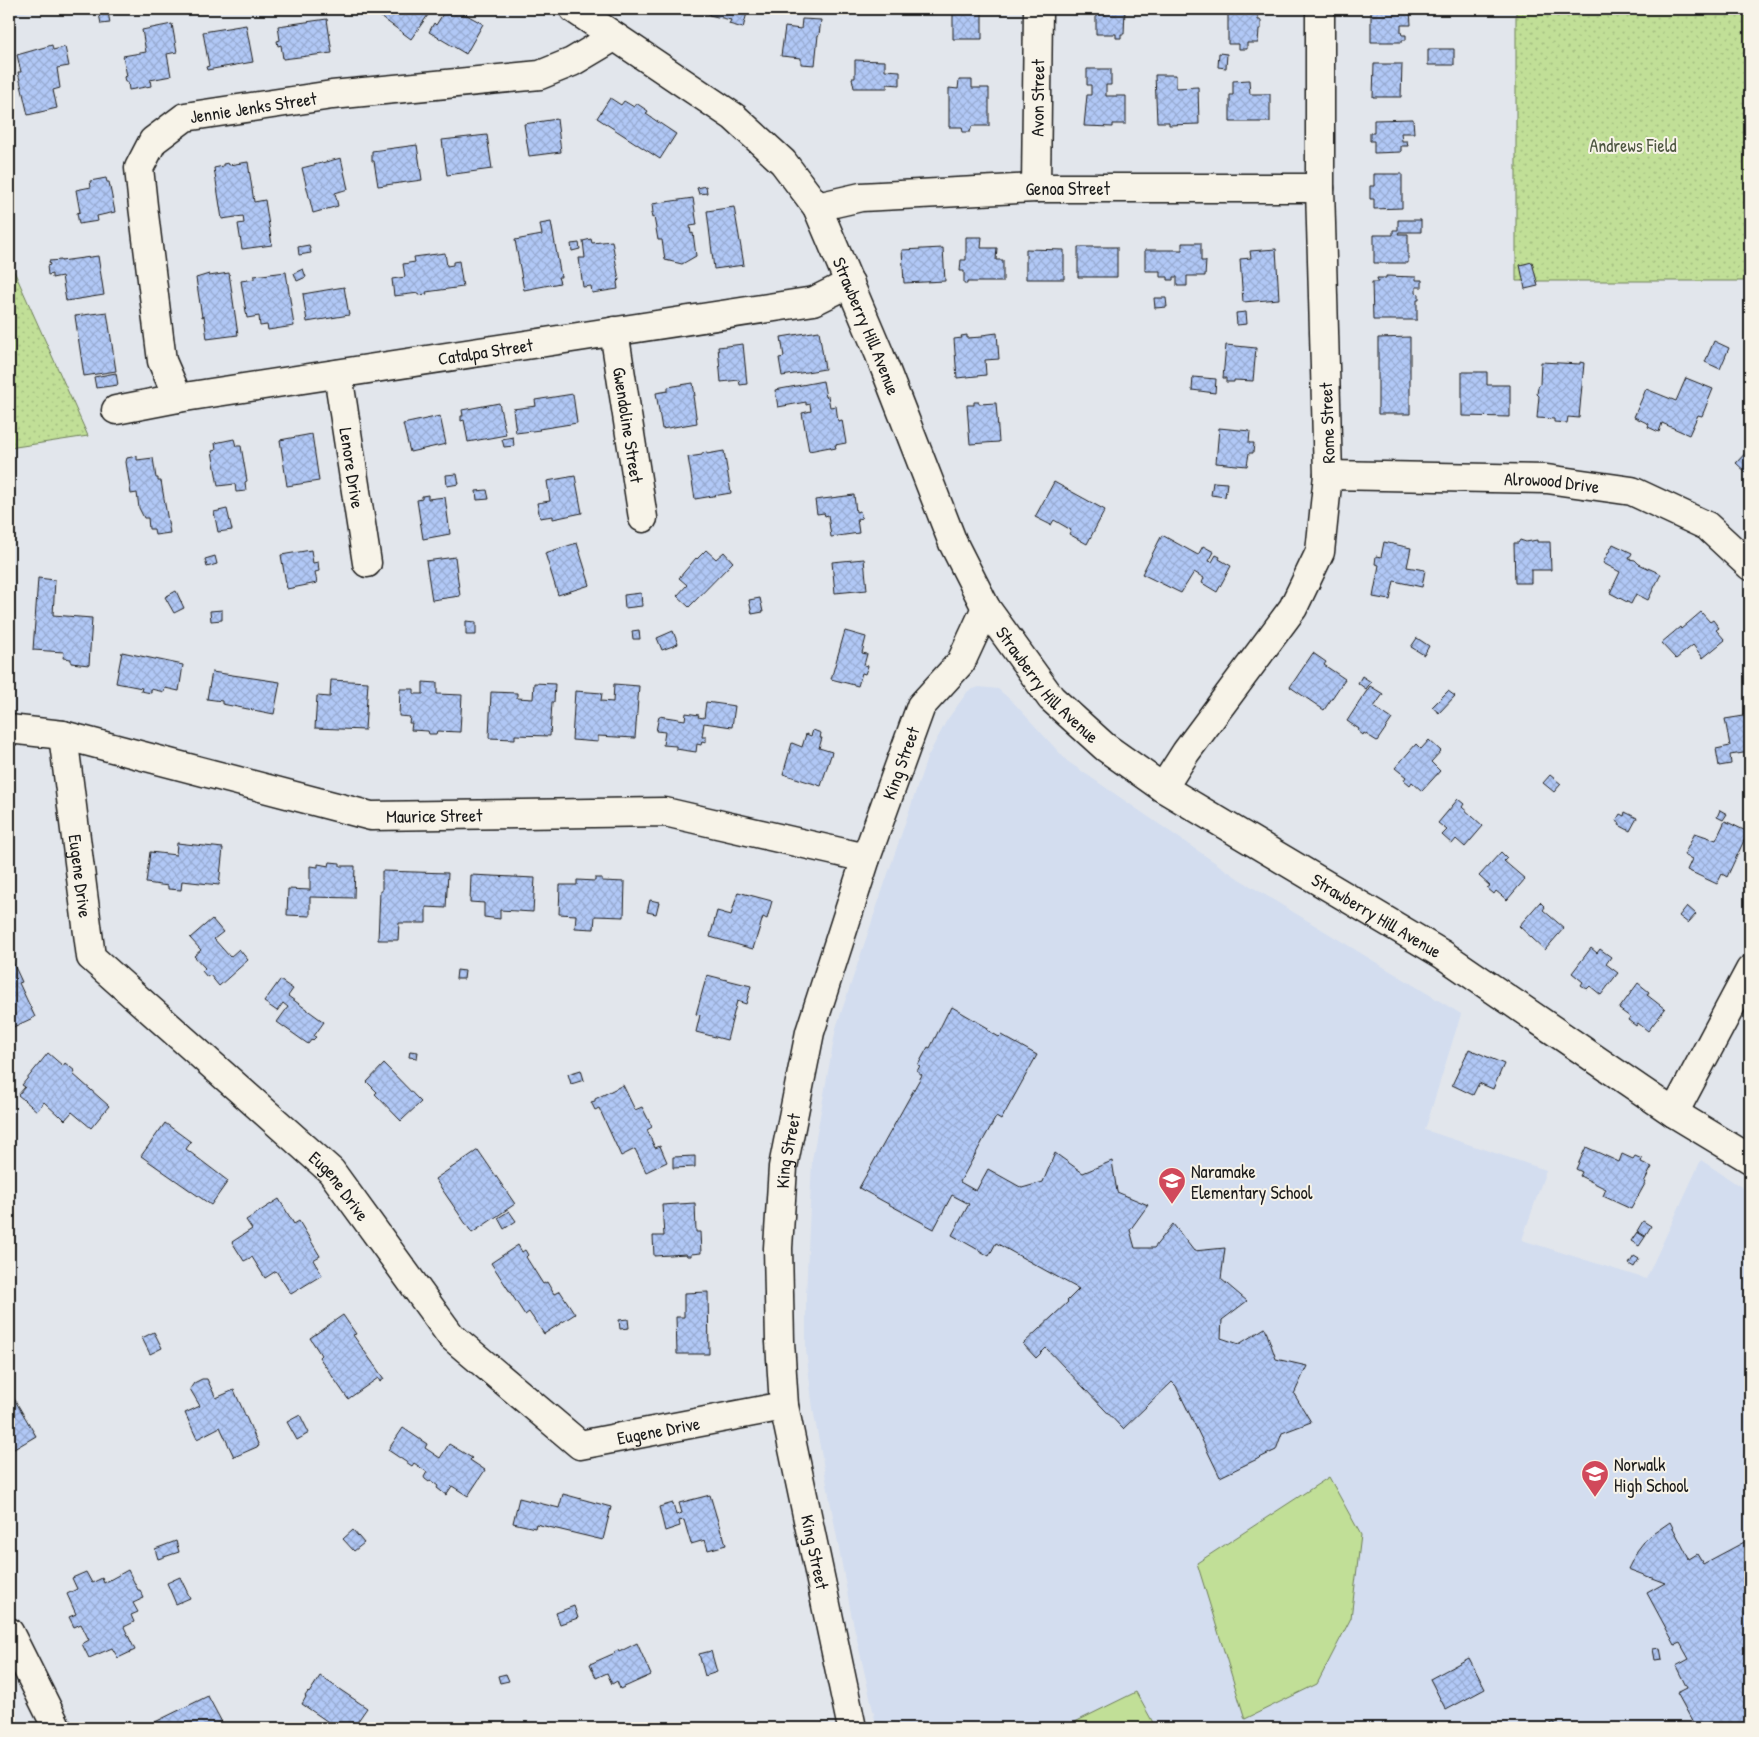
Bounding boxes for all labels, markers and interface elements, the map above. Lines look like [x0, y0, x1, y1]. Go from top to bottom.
street label: Avon Street [1024, 58, 1050, 137]
street label: Jennie Jenks Street [188, 85, 319, 129]
park label: Andrews Field [1589, 133, 1677, 158]
street label: Genoa Street [1025, 176, 1111, 201]
street label: Strawberry Hill Avenue [827, 253, 907, 399]
street label: Catalpa Street [436, 331, 535, 371]
street label: Gwendoline Street [607, 365, 650, 485]
street label: Rome Street [1313, 381, 1341, 464]
street label: Lenore Drive [334, 426, 371, 510]
street label: Alrowood Drive [1504, 466, 1601, 499]
street label: Strawberry Hill Avenue [991, 621, 1105, 748]
street label: King Street [876, 722, 925, 803]
street label: Maurice Street [386, 802, 483, 828]
street label: Eugene Drive [63, 833, 98, 919]
street label: Strawberry Hill Avenue [1307, 867, 1446, 963]
street label: King Street [769, 1110, 806, 1189]
street label: Eugene Drive [304, 1145, 376, 1226]
place label: Naramake Elementary School [1191, 1159, 1313, 1205]
school or university icon: Naramake Elementary School [1157, 1166, 1187, 1205]
street label: Eugene Drive [615, 1410, 702, 1450]
place label: Norwalk High School [1614, 1452, 1688, 1498]
school or university icon: Norwalk High School [1580, 1459, 1610, 1498]
street label: King Street [795, 1512, 835, 1592]

